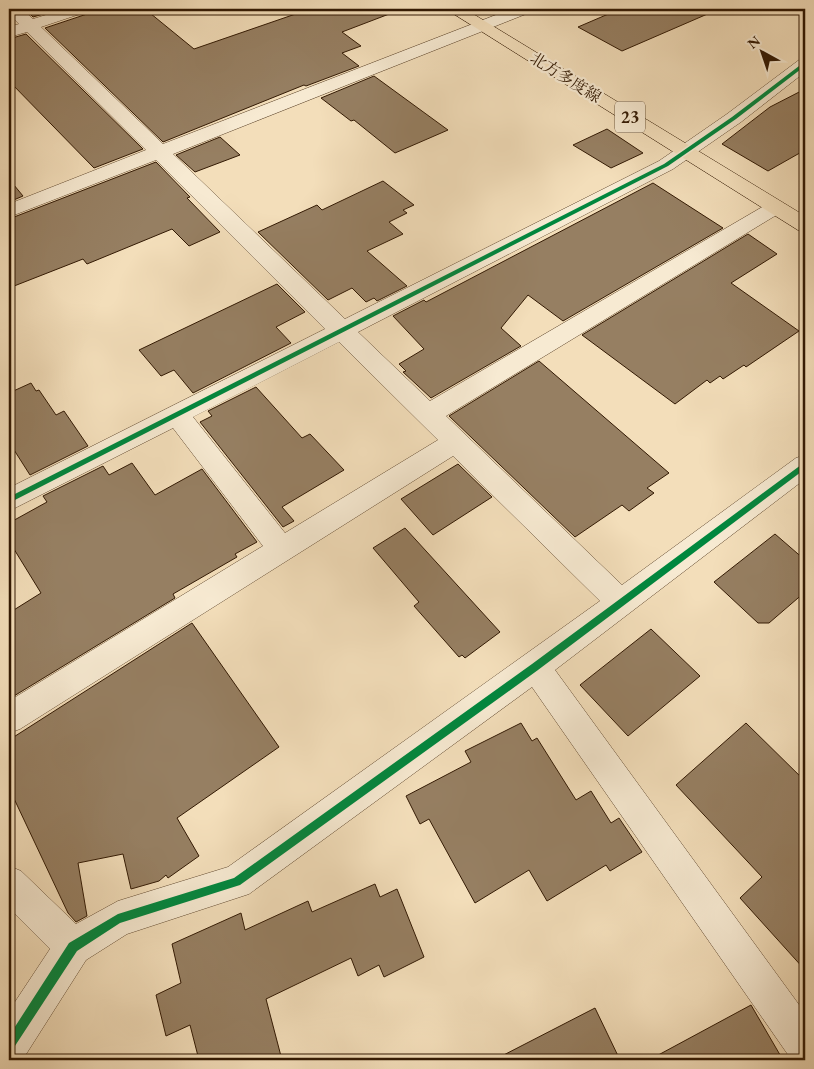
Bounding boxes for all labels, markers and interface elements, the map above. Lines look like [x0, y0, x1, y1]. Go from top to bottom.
north arrow [736, 28, 786, 78]
text: N [744, 31, 764, 53]
street label: 北方多度線 [526, 47, 605, 108]
road number: 23 [615, 101, 645, 132]

